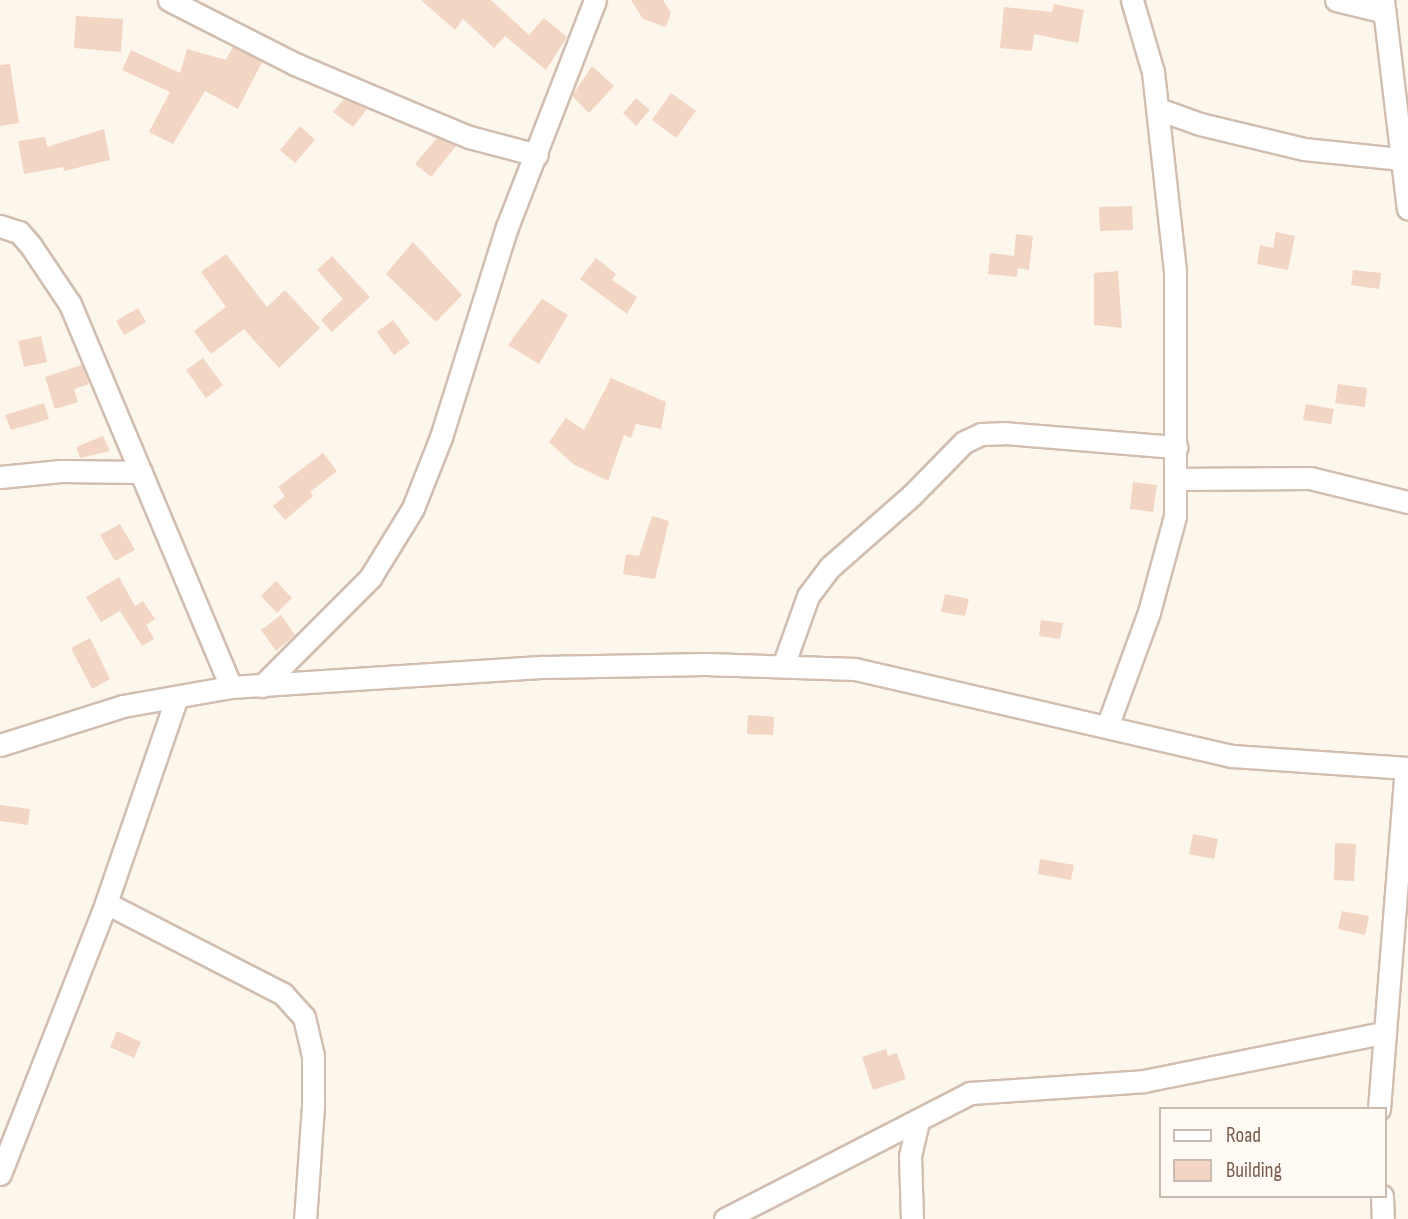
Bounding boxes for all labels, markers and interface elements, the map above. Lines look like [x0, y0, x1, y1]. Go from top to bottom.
legend [1160, 1107, 1387, 1198]
text: Road [1226, 1123, 1261, 1148]
text: Building [1226, 1158, 1282, 1183]

